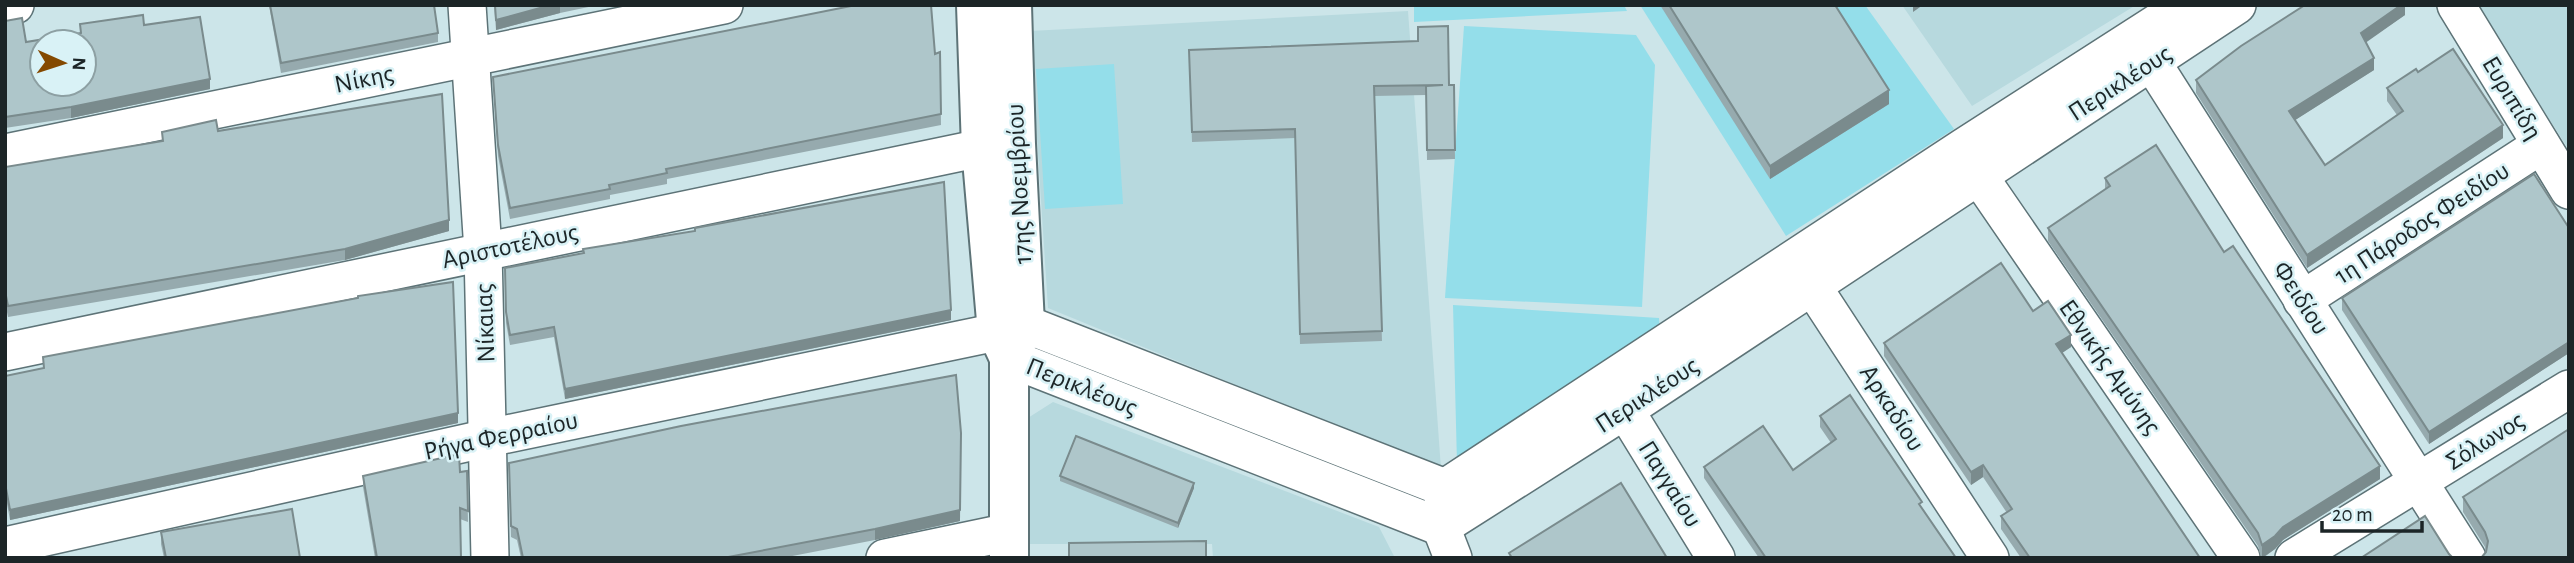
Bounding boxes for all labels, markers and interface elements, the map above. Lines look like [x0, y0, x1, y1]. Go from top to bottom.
north arrow [28, 28, 98, 98]
street label: Περικλέους [2064, 40, 2176, 126]
street label: Ευριπίδη [2477, 52, 2547, 144]
text: N [69, 57, 88, 71]
street label: Νίκης [332, 60, 396, 98]
street label: 17ης Νοεμβρίου [1002, 103, 1036, 265]
street label: 1η Πάροδος Φειδίου [2330, 157, 2514, 289]
street label: Αριστοτέλους [440, 219, 580, 273]
street label: Φειδίου [2268, 257, 2334, 339]
street label: Νίκαιας [471, 283, 499, 363]
street label: Εθνικής Αμύνης [2054, 295, 2166, 439]
street label: Περικλέους [1591, 352, 1703, 438]
street label: Περικλέους [1023, 353, 1141, 421]
street label: Αρκαδίου [1855, 360, 1929, 456]
street label: Ρήγα Φερραίου [422, 407, 580, 465]
street label: Σόλωνος [2441, 407, 2529, 475]
street label: Παγγαίου [1634, 436, 1706, 532]
scale bar [2322, 490, 2422, 534]
text: 20 m [2332, 504, 2373, 525]

